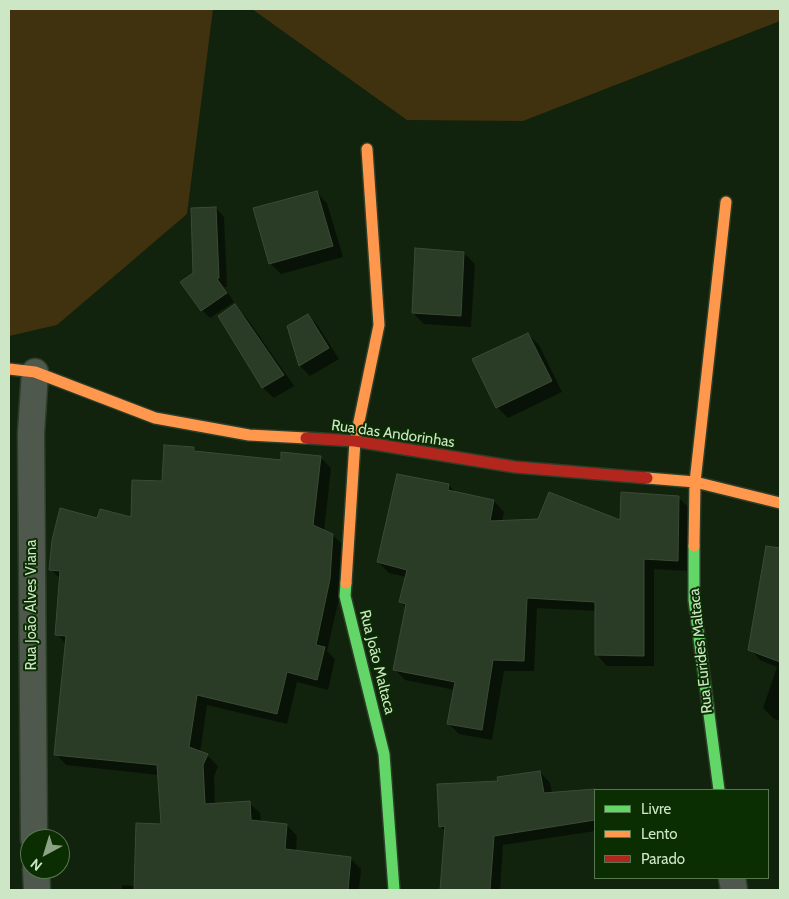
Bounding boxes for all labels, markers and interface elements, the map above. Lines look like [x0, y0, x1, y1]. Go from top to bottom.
street label: Rua das Andorinhas [330, 416, 456, 452]
street label: Rua João Alves Viana [23, 540, 41, 670]
street label: Rua Eurides Maltaca [685, 588, 717, 714]
street label: Rua João Maltaca [355, 608, 399, 716]
legend [594, 789, 769, 879]
text: Livre [641, 800, 671, 818]
text: Lento [641, 825, 678, 843]
north arrow [20, 829, 70, 879]
text: Parado [641, 850, 685, 868]
text: N [27, 855, 46, 875]

